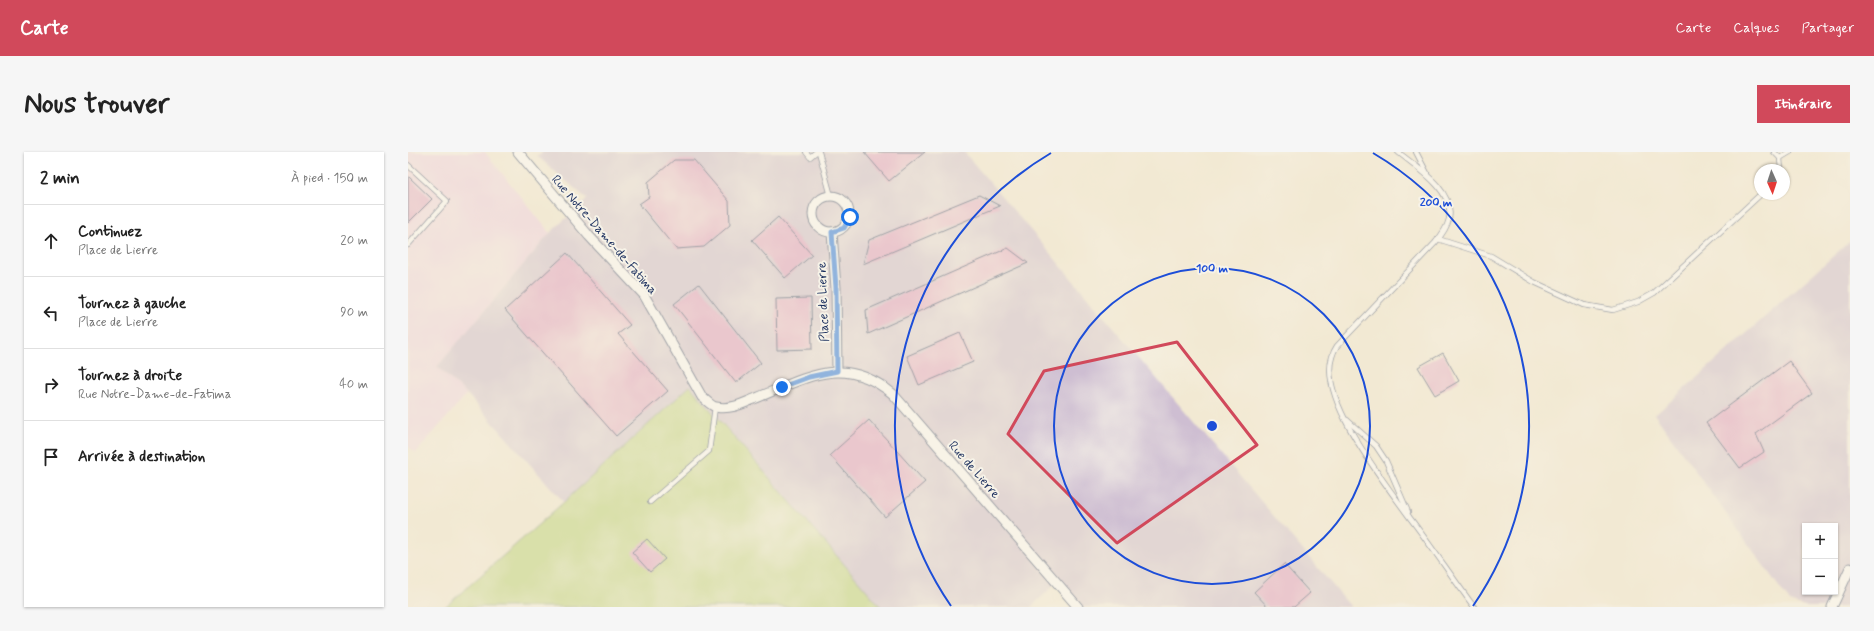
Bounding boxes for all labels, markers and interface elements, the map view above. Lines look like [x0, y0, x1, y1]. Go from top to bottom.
text: Carte [20, 16, 69, 41]
text: Carte [1675, 19, 1711, 37]
text: Calques [1733, 19, 1779, 37]
text: Partager [1801, 19, 1854, 37]
button: Itinéraire [1757, 85, 1850, 123]
text: Nous trouver [24, 86, 169, 123]
north arrow [1754, 164, 1790, 200]
text: 2 min [40, 167, 80, 189]
text: À pied · 150 m [291, 170, 368, 187]
street label: Rue Notre-Dame-de-Fatima [547, 172, 661, 299]
text: 200 m [1420, 195, 1453, 211]
route start [841, 208, 859, 226]
text: Continuez [78, 222, 142, 242]
icon: ahead [40, 230, 62, 252]
text: 20 m [340, 232, 368, 249]
text: Place de Lierre [78, 242, 158, 259]
text: 100 m [1196, 261, 1229, 277]
street label: Place de Lierre [814, 262, 833, 342]
text: Tournez à gauche [78, 294, 186, 314]
icon: left [40, 302, 62, 324]
text: 90 m [340, 304, 368, 321]
text: Place de Lierre [78, 314, 158, 331]
text: Tournez à droite [78, 366, 182, 386]
icon: right [40, 374, 62, 396]
text: 40 m [339, 376, 368, 393]
route end [773, 378, 791, 396]
text: Rue Notre-Dame-de-Fatima [78, 386, 231, 403]
centre of rings [1205, 419, 1219, 433]
street label: Rue de Lierre [944, 438, 1004, 502]
icon: arrive [40, 446, 62, 468]
text: Arrivée à destination [78, 447, 205, 467]
map controls [1802, 523, 1838, 595]
button: + [1802, 523, 1838, 559]
button: − [1802, 559, 1838, 595]

